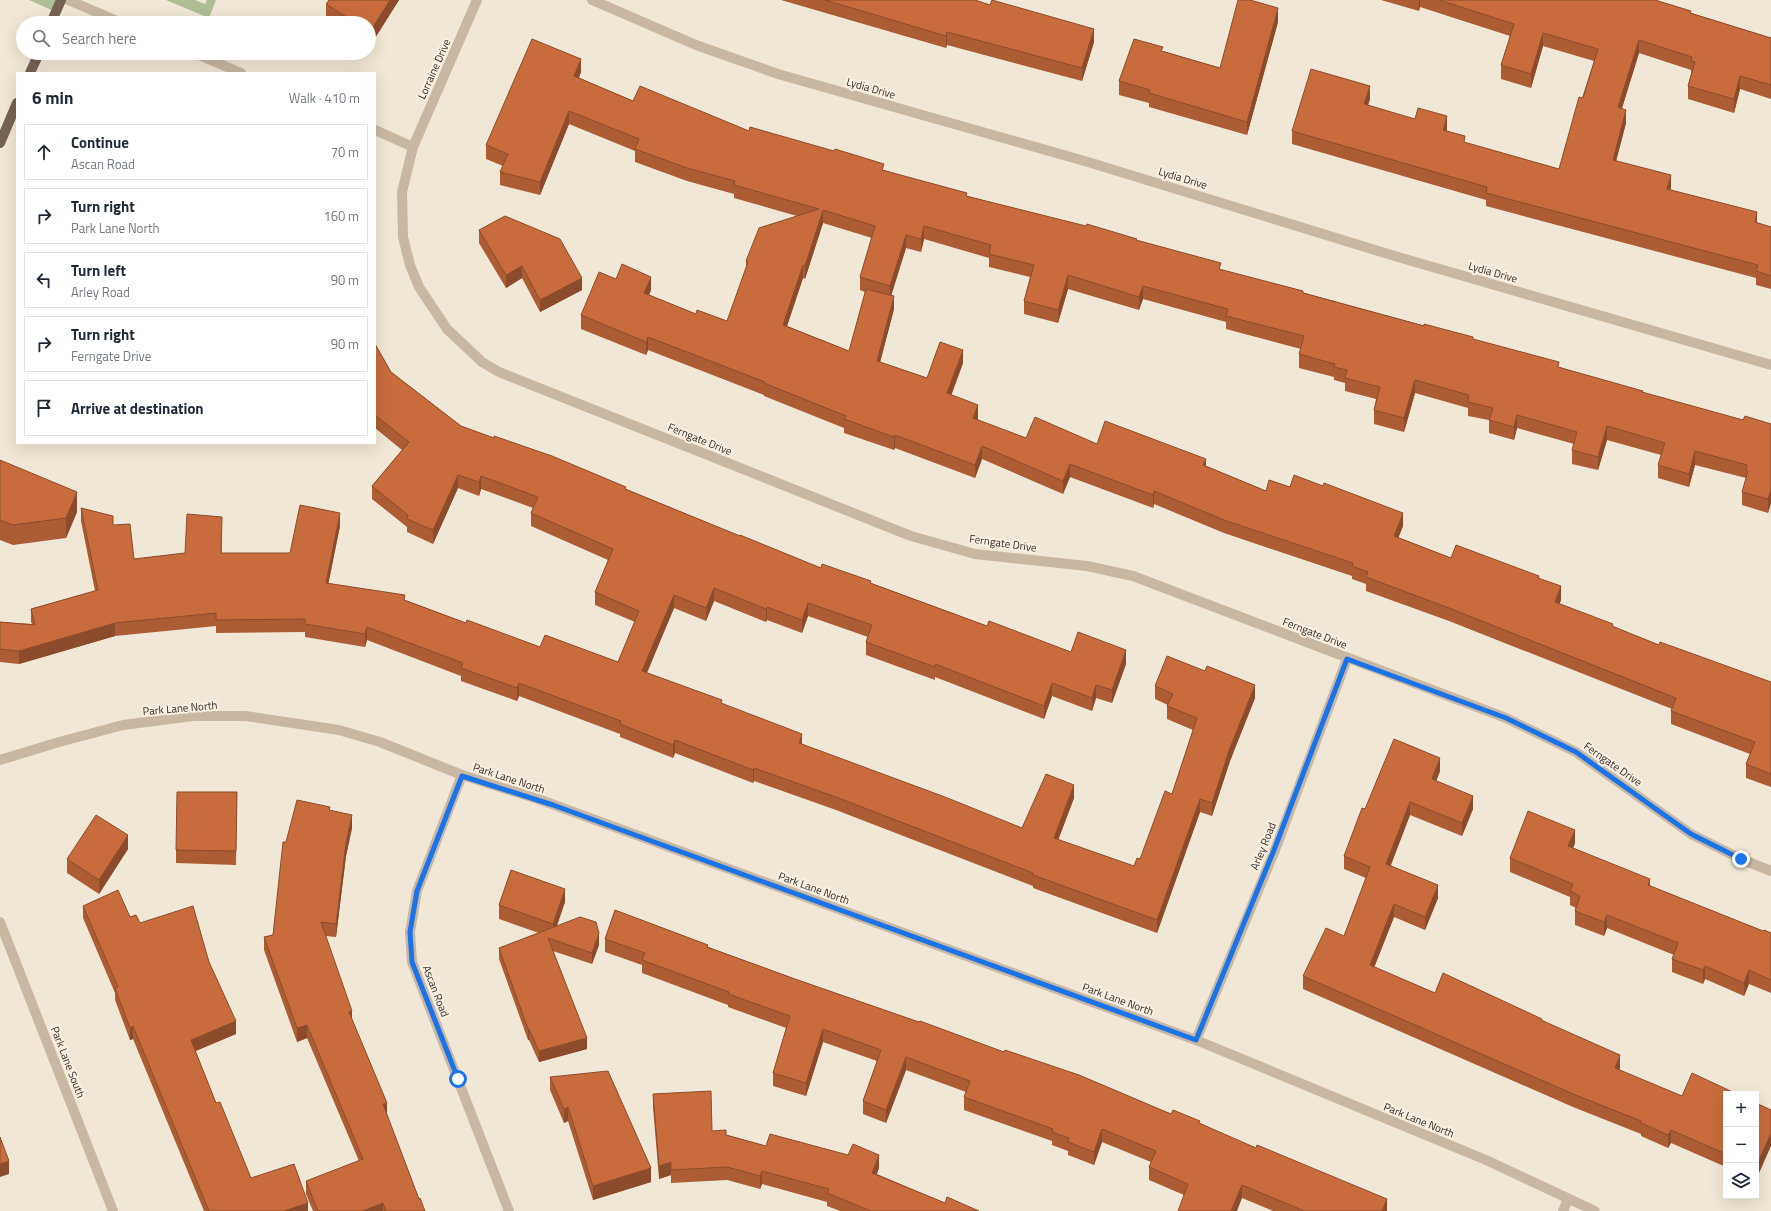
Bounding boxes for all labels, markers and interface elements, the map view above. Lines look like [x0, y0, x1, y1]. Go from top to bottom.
search box [16, 16, 376, 60]
icon: search [30, 27, 52, 49]
text: Search here [62, 27, 136, 50]
street label: Lorraine Drive [414, 36, 455, 102]
street label: Lydia Drive [845, 73, 898, 103]
text: 6 min [32, 85, 73, 111]
text: Walk · 410 m [289, 88, 360, 108]
text: Continue [71, 131, 129, 154]
icon: ahead [33, 141, 55, 163]
text: 70 m [331, 142, 359, 162]
text: Ascan Road [71, 154, 135, 174]
street label: Lydia Drive [1157, 163, 1210, 193]
text: Turn right [71, 195, 135, 218]
icon: right [33, 205, 55, 227]
text: 160 m [323, 206, 359, 226]
text: Park Lane North [71, 218, 160, 238]
street label: Lydia Drive [1467, 257, 1520, 287]
text: Turn left [71, 259, 126, 282]
icon: left [33, 269, 55, 291]
text: 90 m [331, 270, 359, 290]
text: Arley Road [71, 282, 130, 302]
text: Turn right [71, 323, 135, 346]
icon: right [33, 333, 55, 355]
text: 90 m [331, 334, 359, 354]
text: Ferngate Drive [71, 346, 151, 366]
icon: arrive [33, 397, 55, 419]
text: Arrive at destination [71, 397, 204, 420]
street label: Ferngate Drive [666, 419, 735, 459]
street label: Ferngate Drive [968, 530, 1038, 556]
street label: Ferngate Drive [1280, 613, 1350, 653]
street label: Park Lane North [142, 697, 218, 719]
street label: Ferngate Drive [1581, 738, 1646, 790]
street label: Park Lane North [471, 759, 547, 797]
street label: Arley Road [1246, 820, 1280, 872]
route end [1732, 850, 1750, 868]
street label: Park Lane North [776, 868, 852, 908]
street label: Ascan Road [419, 963, 453, 1019]
street label: Park Lane North [1080, 979, 1156, 1019]
street label: Park Lane South [47, 1024, 89, 1100]
route start [449, 1070, 467, 1088]
map controls [1723, 1091, 1759, 1199]
button: + [1723, 1091, 1759, 1127]
street label: Park Lane North [1381, 1099, 1457, 1141]
button: − [1723, 1127, 1759, 1163]
button: layers [1723, 1163, 1759, 1199]

